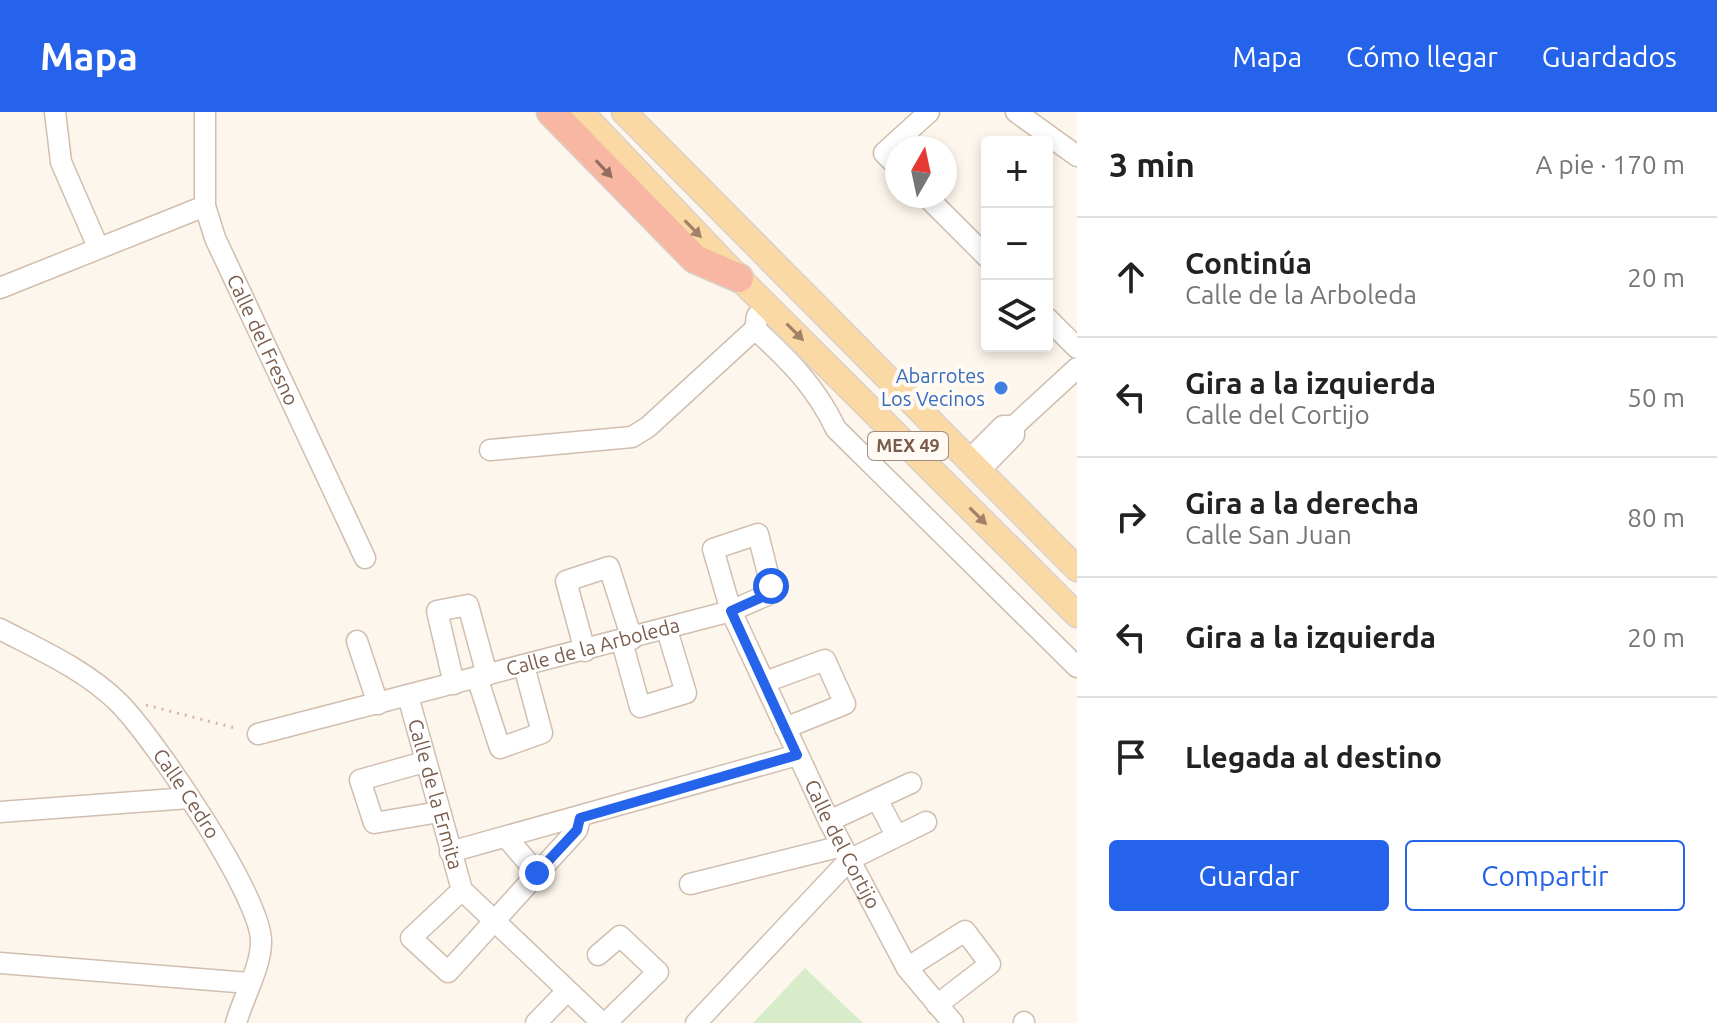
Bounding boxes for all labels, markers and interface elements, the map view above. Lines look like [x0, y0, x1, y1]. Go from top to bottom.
text: Mapa [40, 35, 138, 77]
text: Mapa [1233, 41, 1302, 72]
text: Cómo llegar [1346, 41, 1498, 72]
text: Guardados [1542, 41, 1677, 72]
north arrow [885, 136, 957, 208]
map controls [981, 136, 1053, 352]
button: + [981, 136, 1053, 208]
text: 3 min [1109, 145, 1195, 183]
text: A pie · 170 m [1536, 150, 1685, 179]
one-way arrow [595, 159, 613, 178]
button: − [981, 208, 1053, 280]
one-way arrow [683, 219, 702, 238]
text: Continúa [1185, 246, 1312, 280]
icon: ahead [1109, 255, 1153, 299]
text: 20 m [1627, 263, 1685, 292]
street label: Calle del Fresno [223, 271, 304, 409]
button: layers [981, 280, 1053, 352]
text: Calle de la Arboleda [1185, 280, 1417, 309]
one-way arrow [785, 322, 803, 341]
place label: Abarrotes Los Vecinos [881, 364, 985, 410]
text: Gira a la izquierda [1185, 366, 1436, 400]
icon: left [1109, 375, 1153, 419]
marker: Abarrotes Los Vecinos [992, 379, 1010, 397]
text: 50 m [1627, 383, 1685, 412]
text: Calle del Cortijo [1185, 400, 1370, 429]
road number: MEX 49 [868, 432, 948, 460]
text: Gira a la derecha [1185, 486, 1419, 520]
icon: right [1109, 495, 1153, 539]
text: 80 m [1627, 503, 1685, 532]
one-way arrow [968, 506, 987, 525]
text: Calle San Juan [1185, 520, 1352, 549]
route start [753, 568, 789, 604]
street label: Calle de la Arboleda [503, 613, 682, 680]
icon: left [1109, 615, 1153, 659]
text: Gira a la izquierda [1185, 620, 1436, 654]
text: 20 m [1627, 623, 1685, 652]
street label: Calle de la Ermita [404, 716, 468, 872]
icon: arrive [1109, 735, 1153, 779]
text: Llegada al destino [1185, 740, 1442, 774]
street label: Calle Cedro [149, 744, 225, 843]
street label: Calle del Cortijo [800, 776, 885, 913]
button: Guardar [1109, 840, 1389, 911]
button: Compartir [1405, 840, 1685, 911]
route end [519, 855, 555, 891]

